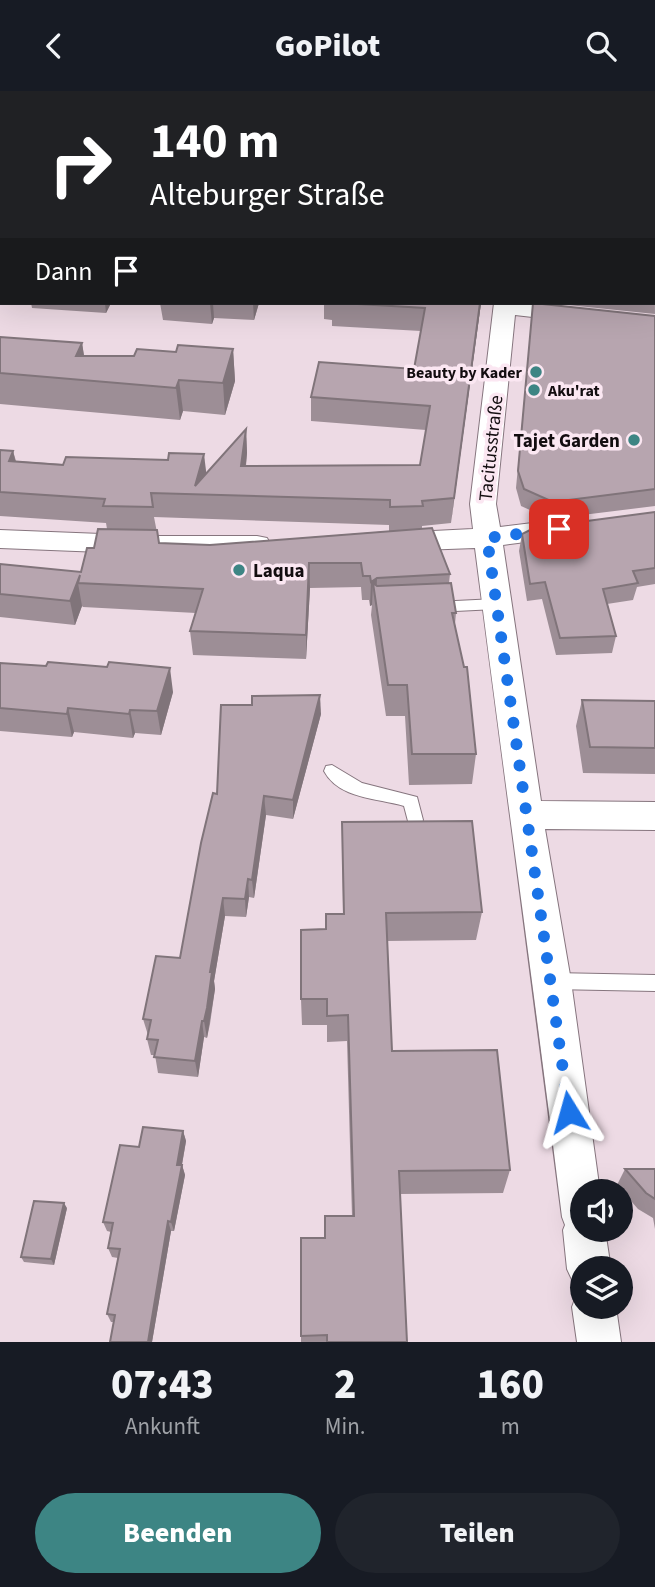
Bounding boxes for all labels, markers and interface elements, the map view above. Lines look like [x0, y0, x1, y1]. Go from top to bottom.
text: GoPilot [275, 23, 380, 69]
icon: back [35, 27, 73, 65]
icon: search [582, 27, 620, 65]
text: 140 m [150, 107, 279, 177]
icon: right [35, 119, 126, 210]
text: Alteburger Straße [150, 172, 385, 218]
icon: arrive [107, 252, 145, 290]
text: Dann [35, 253, 93, 290]
place label: Beauty by Kader [406, 362, 523, 384]
marker: Beauty by Kader [528, 364, 544, 380]
place label: Aku'rat [547, 380, 600, 402]
marker: Aku'rat [526, 382, 542, 398]
street label: Tacitusstraße [472, 394, 510, 503]
place label: Tajet Garden [514, 428, 620, 455]
marker: Tajet Garden [626, 432, 642, 448]
pin [529, 499, 589, 559]
icon: arrive [540, 510, 578, 548]
place label: Laqua [253, 558, 305, 585]
marker: Laqua [231, 562, 247, 578]
position arrow [532, 1075, 606, 1149]
map controls [570, 1179, 633, 1319]
button: sound [570, 1179, 633, 1242]
button: layers [570, 1256, 633, 1319]
text: 07:43 [111, 1355, 214, 1415]
text: 2 [334, 1355, 356, 1415]
text: 160 [477, 1355, 544, 1415]
text: Ankunft [125, 1410, 200, 1443]
text: Min. [325, 1410, 366, 1443]
text: m [501, 1410, 520, 1443]
button: Beenden [35, 1493, 321, 1573]
button: Teilen [335, 1493, 620, 1573]

